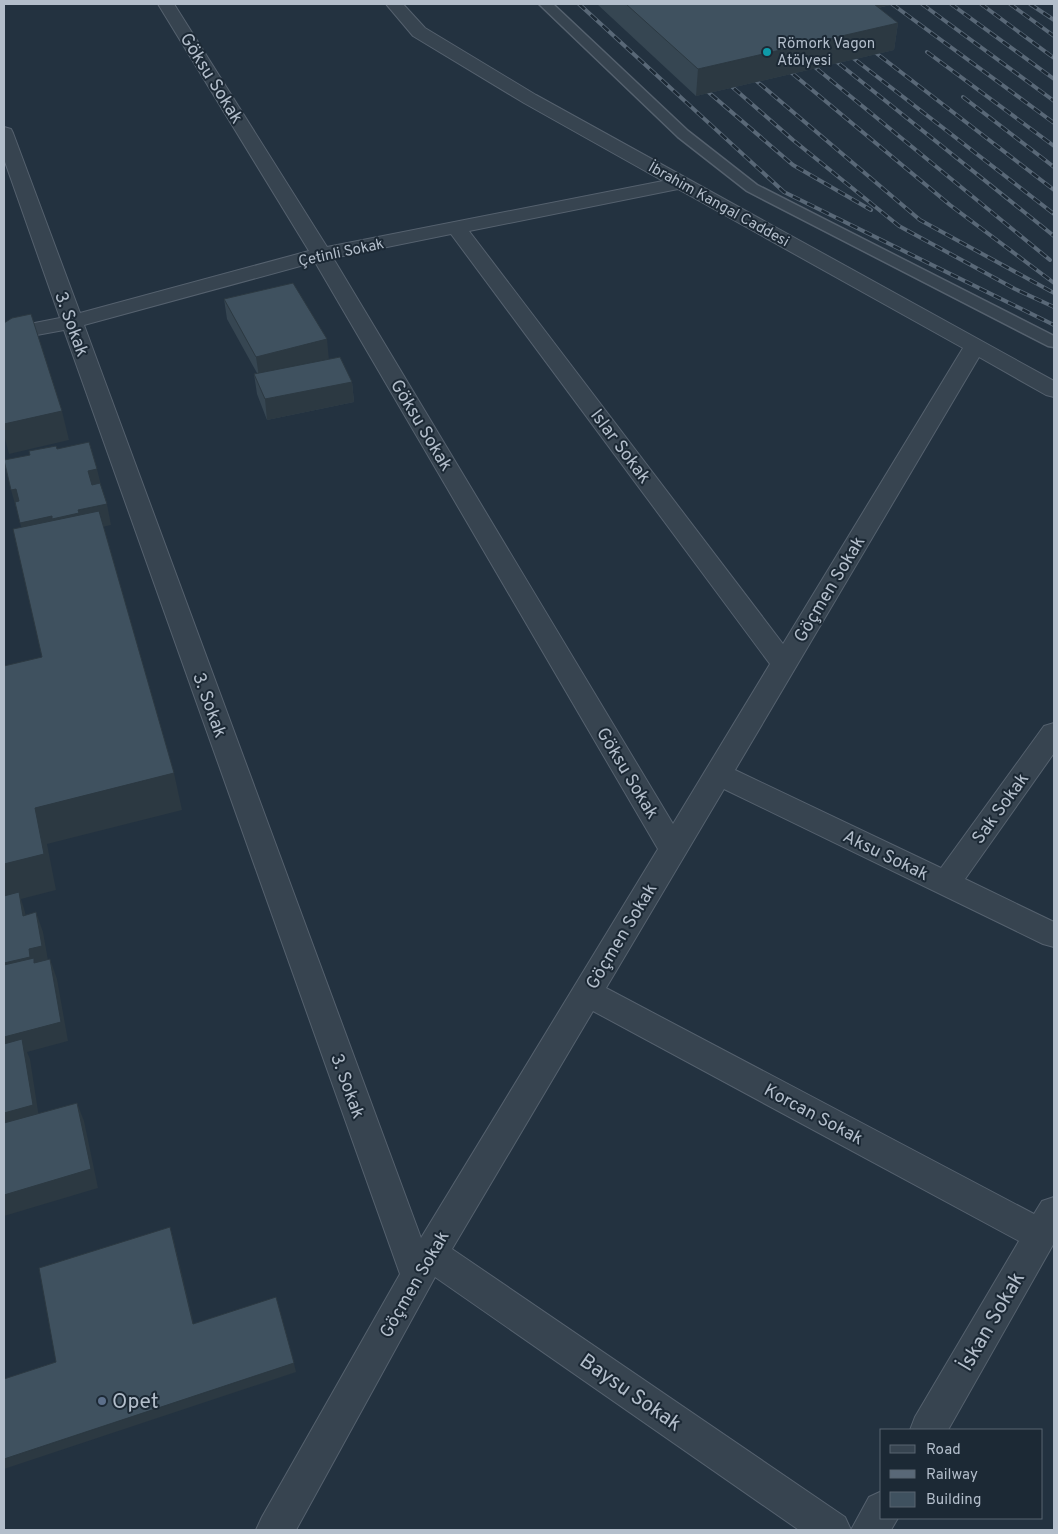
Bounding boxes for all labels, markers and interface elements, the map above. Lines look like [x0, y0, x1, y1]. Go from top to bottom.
street label: Göksu Sokak [174, 29, 248, 129]
place label: Römork Vagon Atölyesi [777, 35, 875, 71]
marker: Römork Vagon Atölyesi [761, 46, 773, 58]
street label: İbrahim Kangal Caddesi [644, 158, 793, 252]
street label: Çetinli Sokak [297, 235, 386, 272]
street label: 3. Sokak [48, 289, 93, 360]
street label: Göksu Sokak [384, 376, 457, 476]
street label: Islar Sokak [584, 405, 655, 489]
street label: Göçmen Sokak [789, 532, 871, 647]
street label: 3. Sokak [186, 670, 231, 741]
street label: Göksu Sokak [590, 724, 663, 824]
street label: Sak Sokak [968, 769, 1035, 849]
street label: Aksu Sokak [839, 826, 932, 887]
street label: Göçmen Sokak [581, 879, 663, 994]
street label: 3. Sokak [324, 1051, 369, 1122]
street label: Korcan Sokak [760, 1079, 867, 1151]
street label: Göçmen Sokak [375, 1227, 455, 1343]
street label: İskan Sokak [953, 1267, 1032, 1376]
street label: Baysu Sokak [574, 1348, 687, 1438]
place label: Opet [112, 1389, 159, 1416]
marker: Opet [96, 1395, 108, 1407]
legend [880, 1429, 1043, 1519]
text: Road [926, 1441, 961, 1460]
text: Railway [926, 1466, 978, 1485]
text: Building [926, 1491, 981, 1510]

